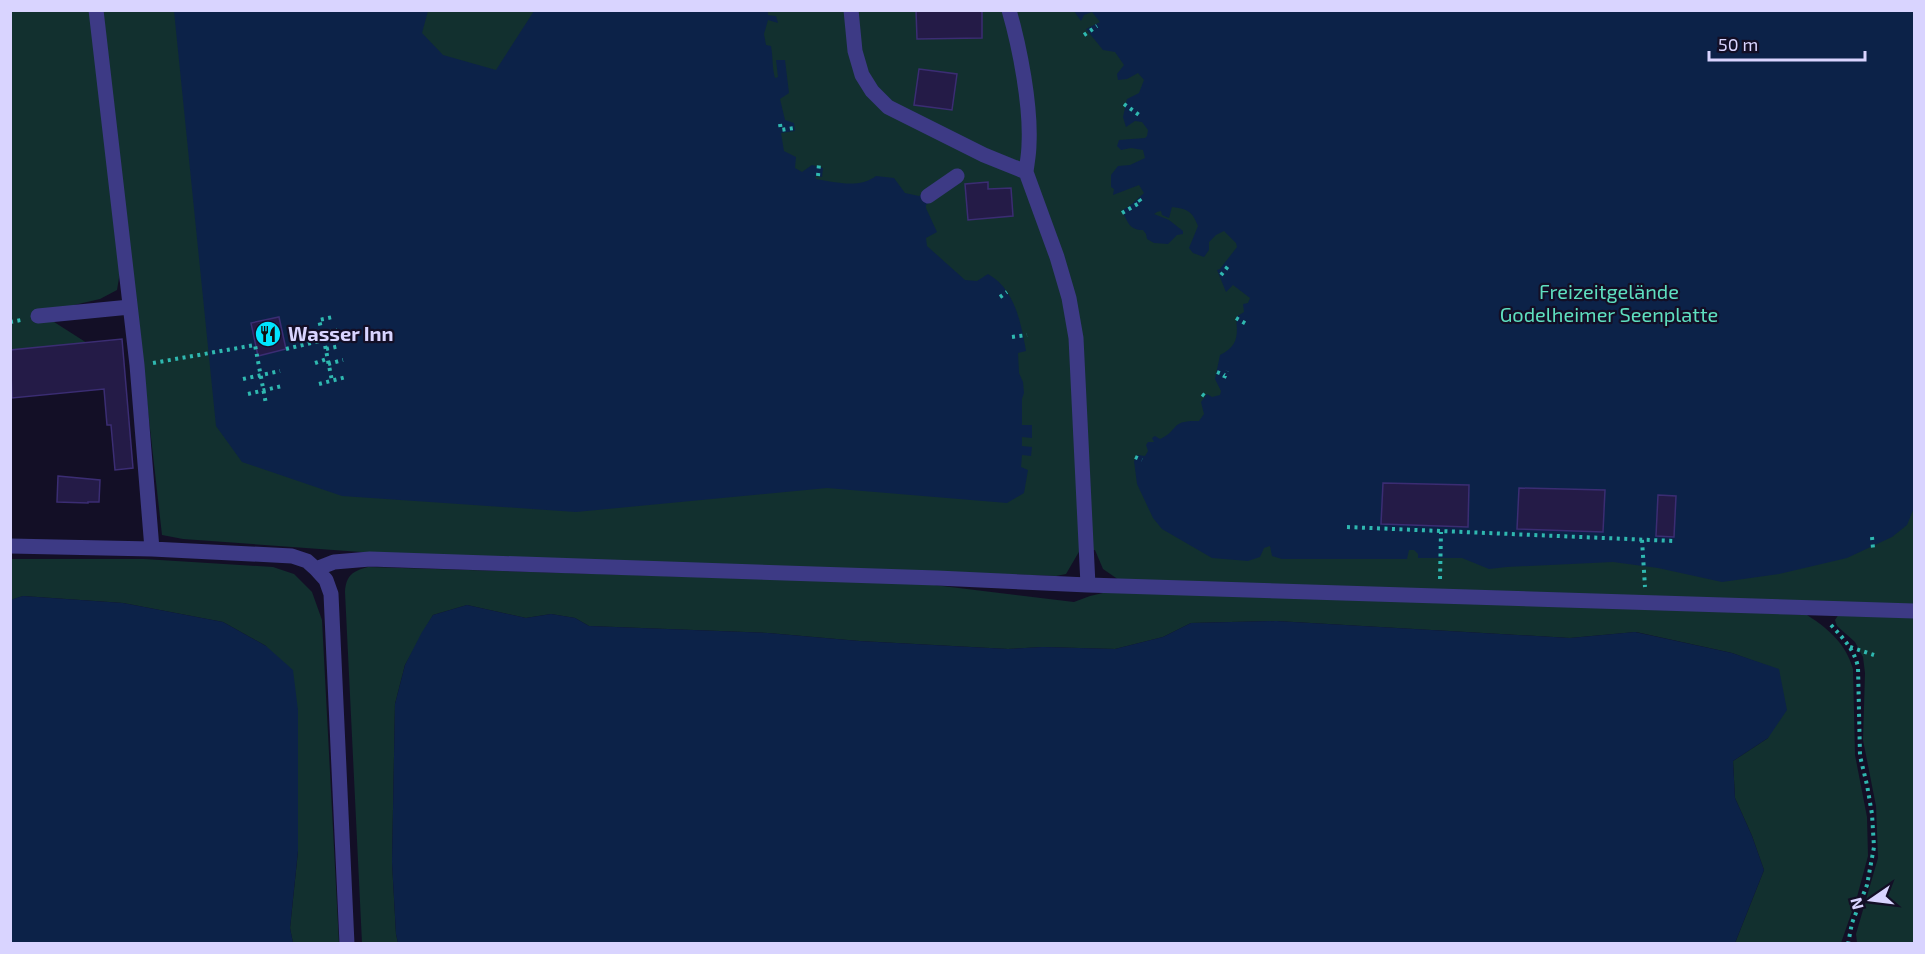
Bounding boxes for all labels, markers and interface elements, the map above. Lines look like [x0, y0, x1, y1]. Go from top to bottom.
scale bar [1709, 24, 1865, 62]
text: 50 m [1718, 33, 1758, 55]
park label: Freizeitgelände Godelheimer Seenplatte [1500, 279, 1718, 326]
restaurant icon: Wasser Inn [253, 319, 283, 349]
place label: Wasser Inn [288, 321, 394, 345]
north arrow [1841, 870, 1901, 930]
text: N [1845, 896, 1867, 912]

